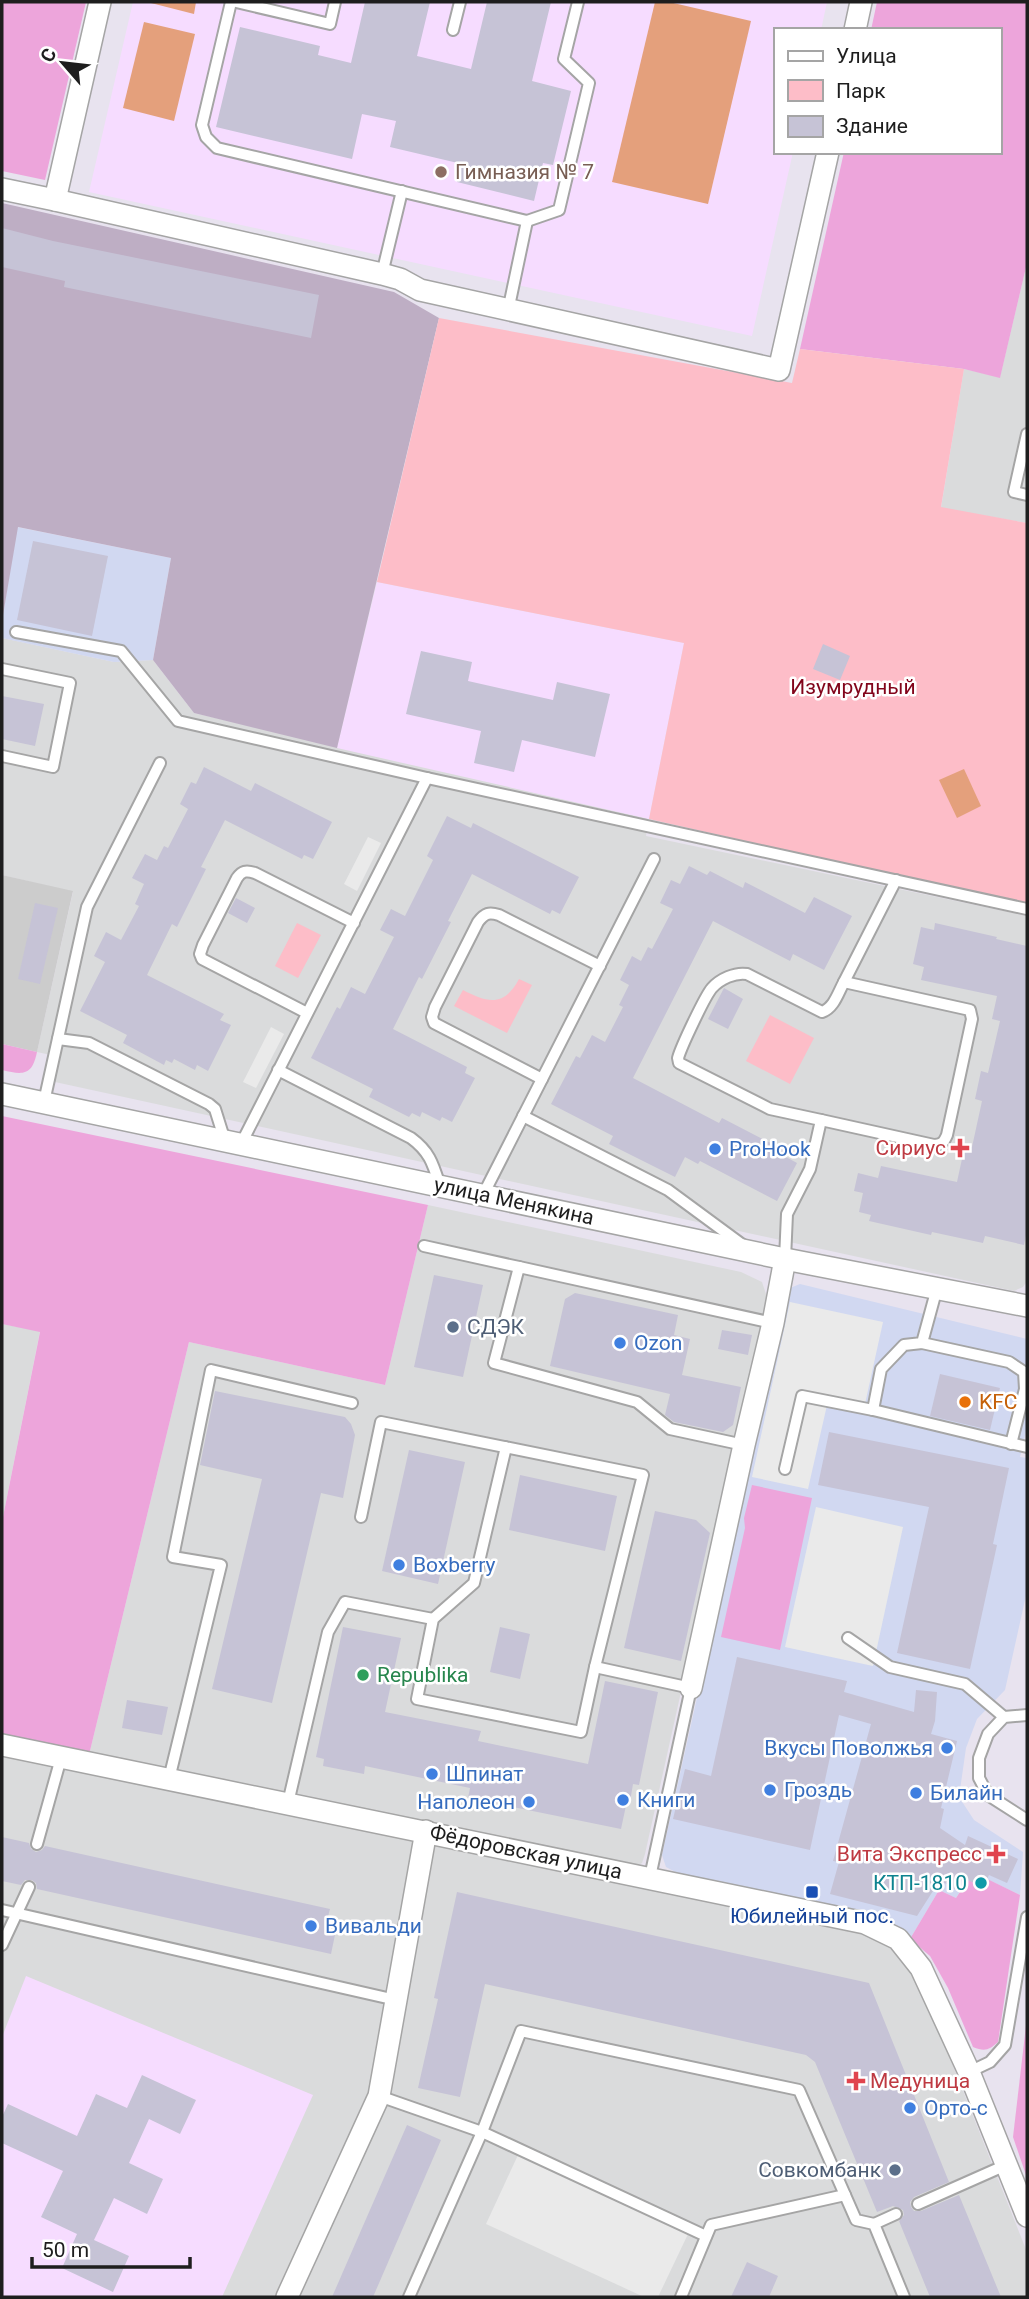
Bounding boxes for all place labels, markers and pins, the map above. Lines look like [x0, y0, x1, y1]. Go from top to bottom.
place label: Гимназия № 7 [455, 160, 594, 184]
marker: Гимназия № 7 [433, 164, 449, 180]
place label: Сириус [876, 1136, 946, 1160]
place label: ProHook [729, 1137, 811, 1161]
marker: Сириус [952, 1140, 968, 1156]
marker: ProHook [707, 1141, 723, 1157]
place label: СДЭК [467, 1315, 525, 1339]
marker: СДЭК [445, 1319, 461, 1335]
place label: Ozon [634, 1331, 682, 1355]
marker: Ozon [612, 1335, 628, 1351]
place label: KFC [979, 1390, 1017, 1414]
marker: KFC [957, 1394, 973, 1410]
place label: Boxberry [413, 1553, 496, 1577]
marker: Boxberry [391, 1557, 407, 1573]
place label: Republika [377, 1663, 469, 1687]
marker: Republika [355, 1667, 371, 1683]
place label: Вкусы Поволжья [764, 1736, 933, 1760]
marker: Вкусы Поволжья [939, 1740, 955, 1756]
place label: Шпинат [446, 1762, 523, 1786]
marker: Шпинат [424, 1766, 440, 1782]
place label: Гроздь [784, 1778, 852, 1802]
place label: Билайн [930, 1781, 1003, 1805]
marker: Гроздь [762, 1782, 778, 1798]
marker: Билайн [908, 1785, 924, 1801]
place label: Книги [637, 1788, 695, 1812]
place label: Наполеон [417, 1790, 515, 1814]
marker: Книги [615, 1792, 631, 1808]
marker: Наполеон [521, 1794, 537, 1810]
place label: Вита Экспресс [837, 1842, 982, 1866]
marker: Вита Экспресс [988, 1846, 1004, 1862]
place label: КТП-1810 [873, 1871, 967, 1895]
marker: КТП-1810 [973, 1875, 989, 1891]
marker: Юбилейный пос. [804, 1884, 820, 1900]
place label: Юбилейный пос. [730, 1904, 894, 1928]
place label: Вивальди [325, 1914, 422, 1938]
marker: Вивальди [303, 1918, 319, 1934]
place label: Медуница [870, 2069, 970, 2093]
marker: Медуница [848, 2073, 864, 2089]
place label: Орто-с [924, 2096, 988, 2120]
marker: Орто-с [902, 2100, 918, 2116]
place label: Совкомбанк [758, 2158, 882, 2182]
marker: Совкомбанк [887, 2162, 903, 2178]

